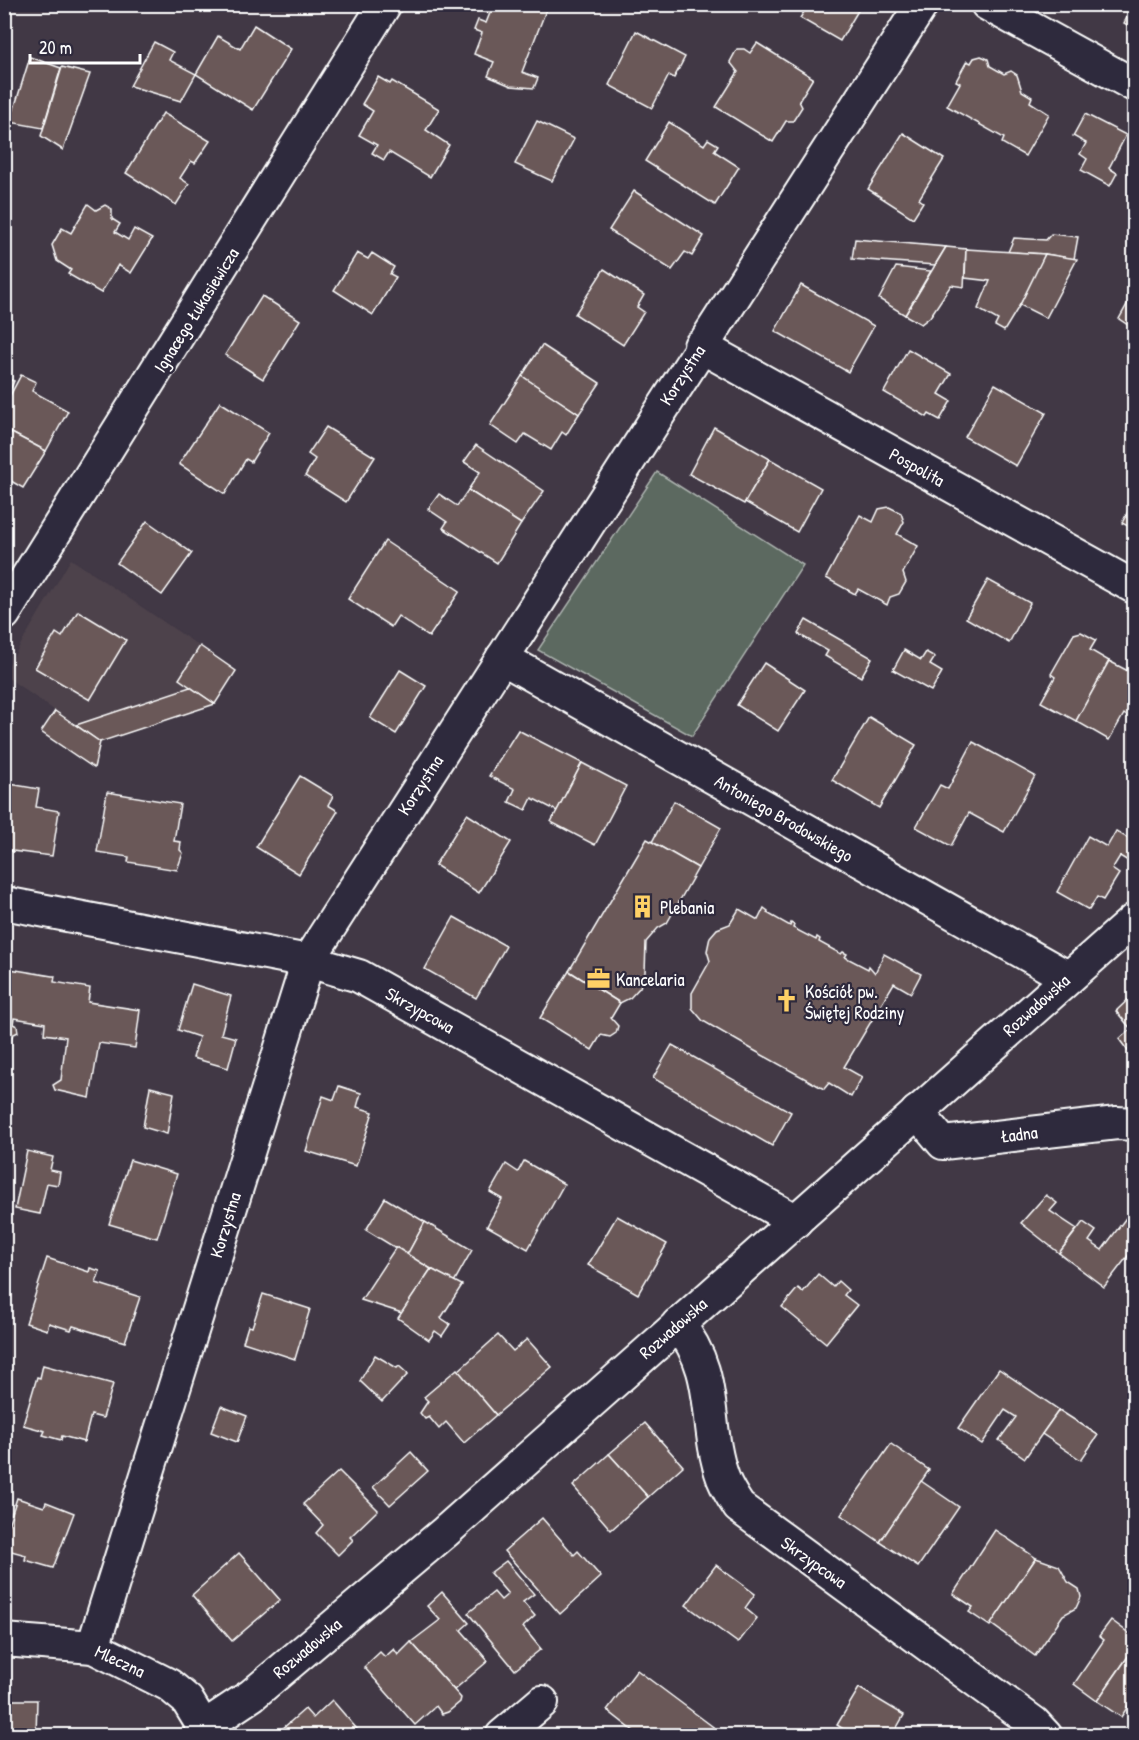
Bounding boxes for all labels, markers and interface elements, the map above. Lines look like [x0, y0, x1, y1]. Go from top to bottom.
scale bar [30, 27, 140, 65]
text: 20 m [39, 35, 72, 60]
street label: Ignacego Łukasiewicza [147, 243, 245, 377]
street label: Korzystna [653, 340, 711, 410]
street label: Pospolita [885, 442, 949, 492]
street label: Korzystna [391, 750, 449, 820]
street label: Antoniego Brodowskiego [710, 768, 858, 868]
building icon: Plebania [629, 894, 655, 920]
place label: Plebania [660, 895, 714, 920]
office icon: Kancelaria [585, 966, 611, 992]
place label: Kancelaria [616, 967, 685, 992]
street label: Rozwadowska [997, 968, 1075, 1042]
place label: Kościół pw. Świętej Rodziny [805, 979, 905, 1025]
street label: Skrzypcowa [381, 981, 459, 1039]
church icon: Kościół pw. Świętej Rodziny [774, 988, 800, 1014]
street label: Ładna [999, 1119, 1039, 1149]
street label: Korzystna [203, 1189, 247, 1261]
street label: Rozwadowska [634, 1291, 712, 1365]
street label: Skrzypcowa [776, 1530, 852, 1594]
street label: Rozwadowska [267, 1612, 347, 1684]
street label: Mleczna [91, 1639, 149, 1683]

